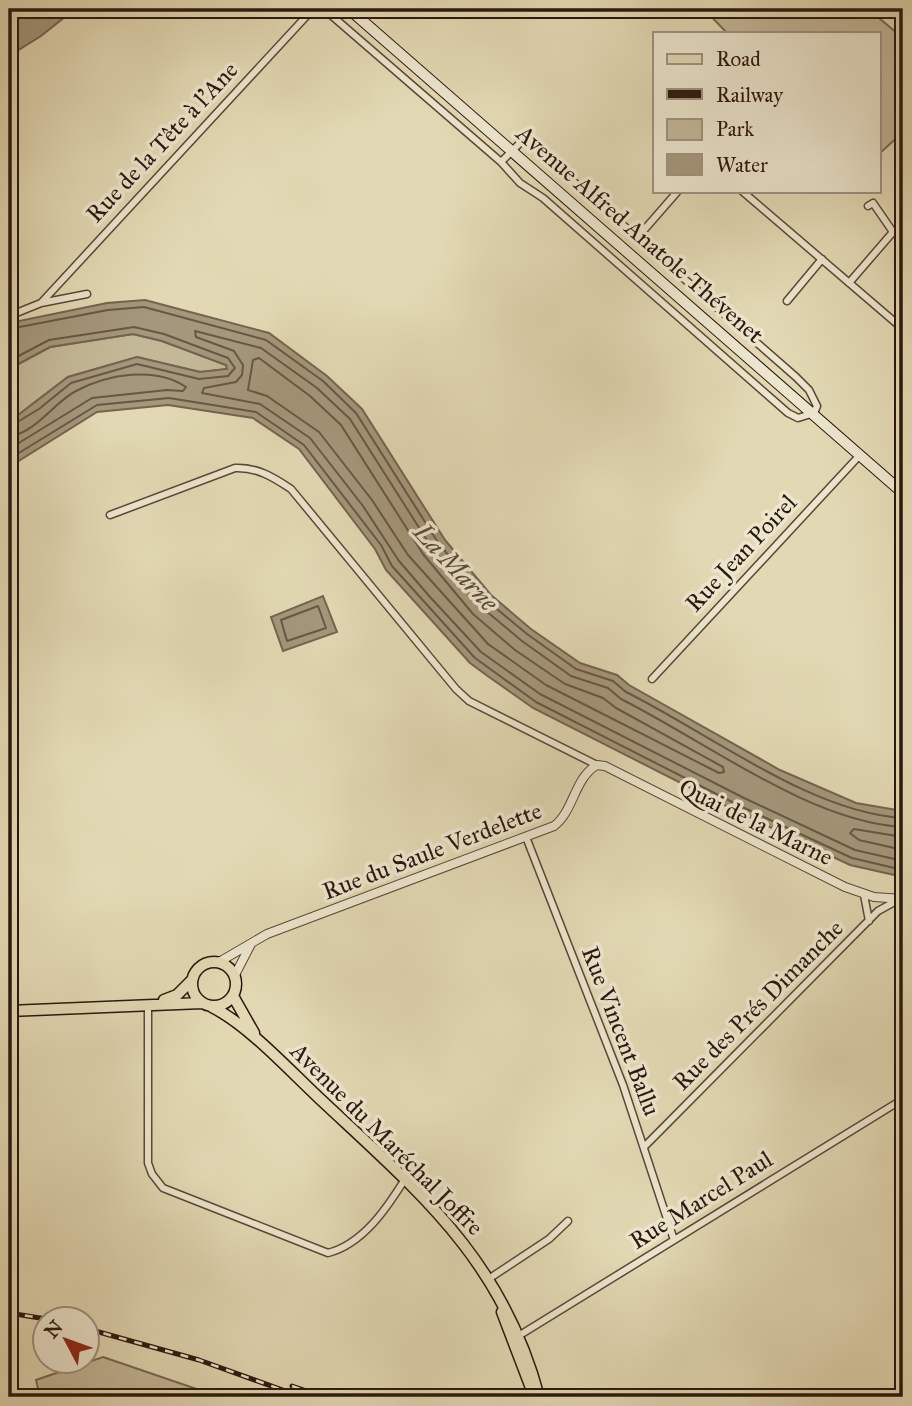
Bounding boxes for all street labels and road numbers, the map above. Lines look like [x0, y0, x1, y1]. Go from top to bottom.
street label: Rue de la Tête à l'Ane [80, 55, 244, 229]
street label: Avenue Alfred Anatole Thévenet [509, 118, 770, 350]
street label: Rue Jean Poirel [679, 488, 803, 618]
street label: Quai de la Marne [674, 772, 838, 872]
street label: Rue du Saule Verdelette [318, 795, 546, 907]
street label: Rue des Prés Dimanche [666, 913, 850, 1097]
street label: Rue Vincent Ballu [575, 942, 667, 1120]
street label: Avenue du Maréchal Joffre [283, 1035, 490, 1242]
street label: Rue Marcel Paul [624, 1144, 778, 1256]

